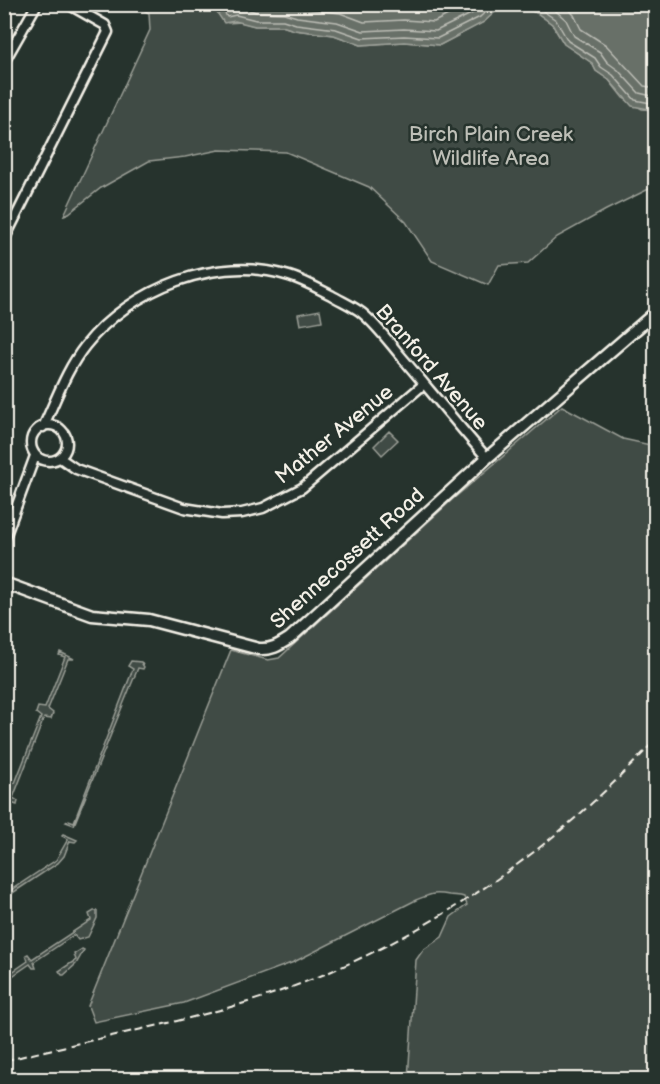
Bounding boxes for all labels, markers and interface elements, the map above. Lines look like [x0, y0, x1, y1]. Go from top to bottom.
park label: Birch Plain Creek Wildlife Area [409, 122, 574, 171]
street label: Branford Avenue [370, 299, 493, 435]
street label: Mather Avenue [270, 379, 398, 489]
street label: Shennecossett Road [265, 483, 429, 634]

